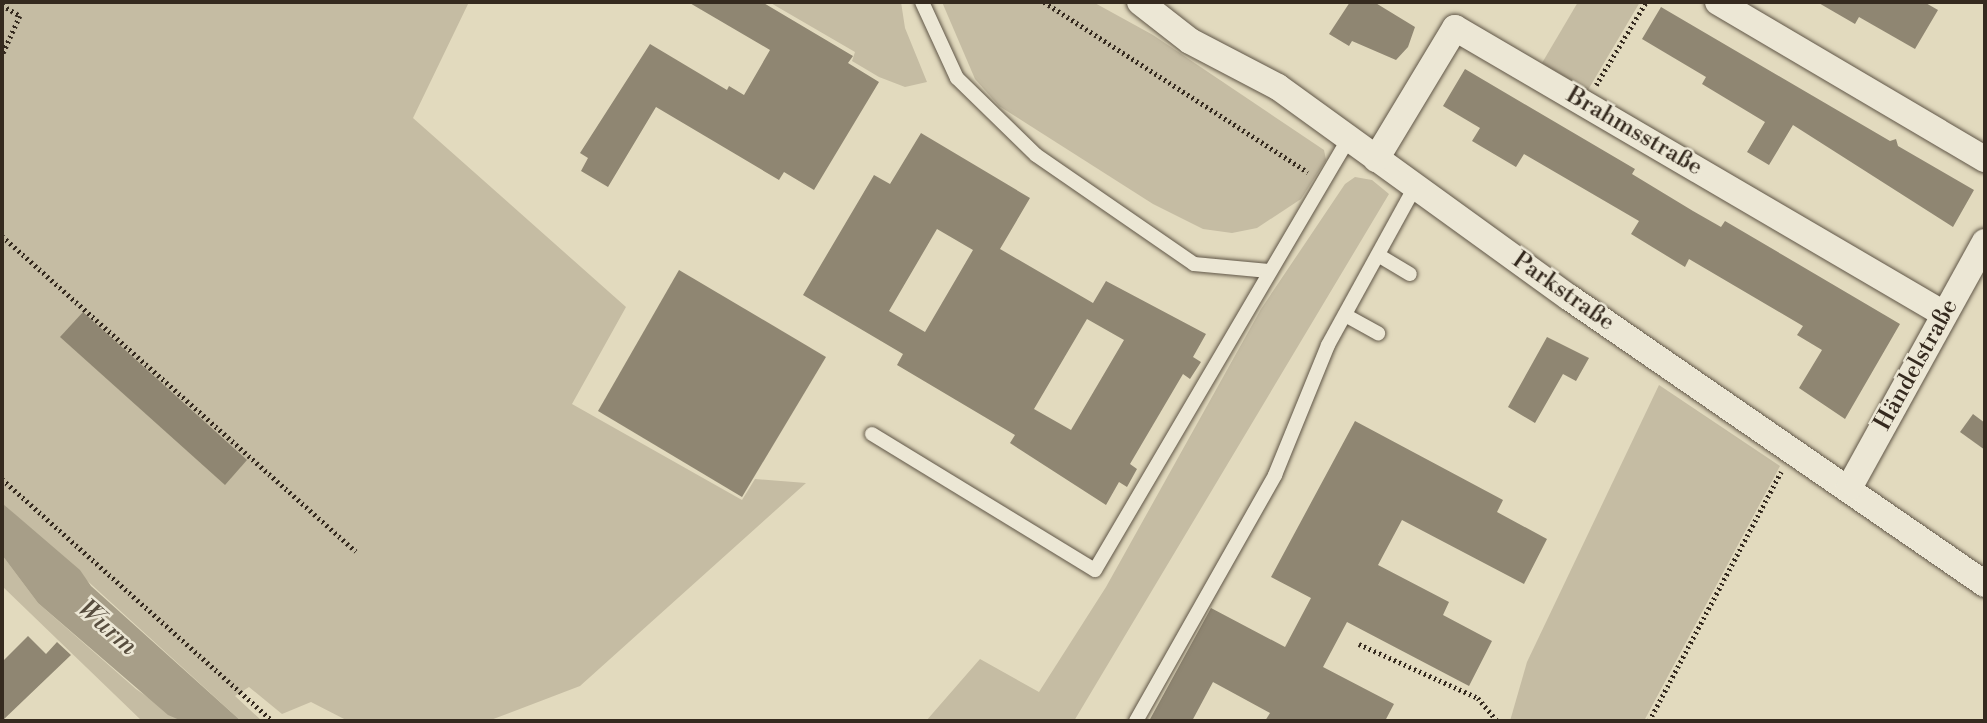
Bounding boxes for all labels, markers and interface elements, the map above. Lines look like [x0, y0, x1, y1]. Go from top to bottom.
street label: Brahmsstraße [1561, 81, 1707, 183]
street label: Parkstraße [1506, 246, 1620, 338]
street label: Händelstraße [1869, 294, 1965, 436]
water label: Wurm [71, 594, 143, 662]

